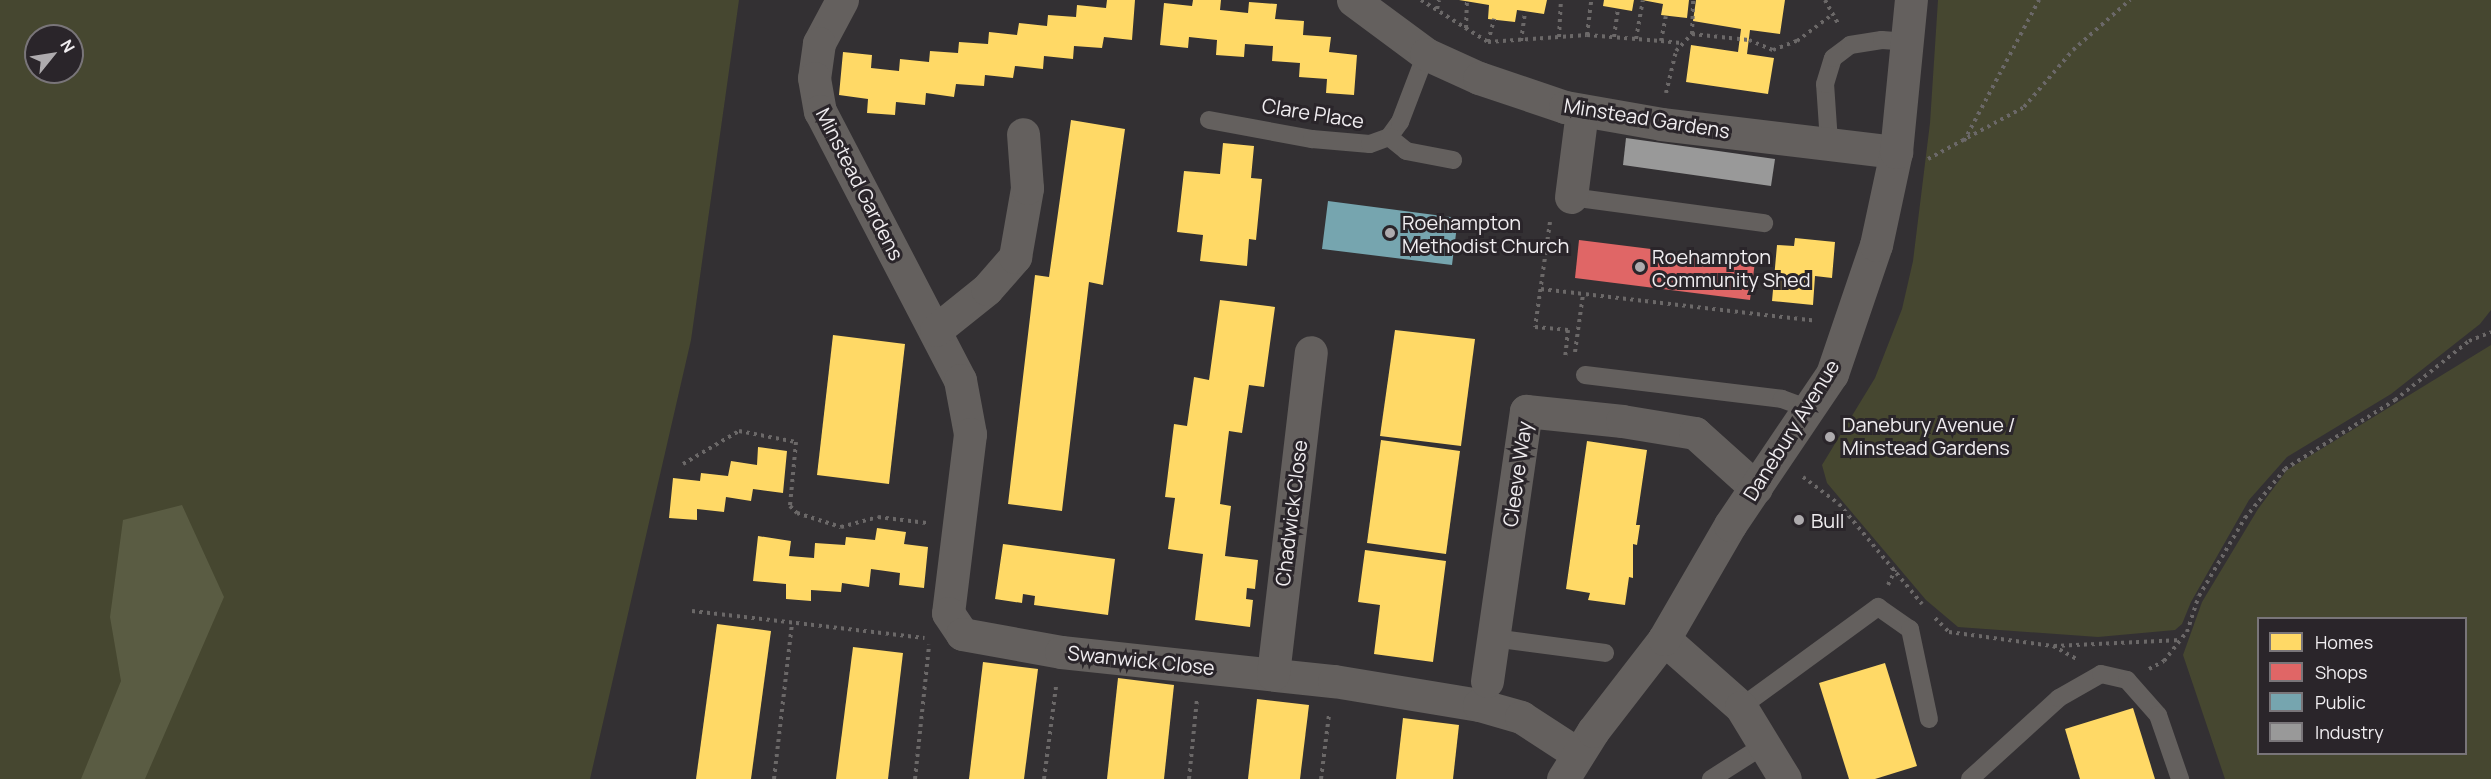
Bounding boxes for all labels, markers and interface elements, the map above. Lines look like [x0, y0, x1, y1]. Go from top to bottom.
north arrow [24, 24, 84, 84]
text: N [55, 36, 80, 56]
street label: Clare Place [1260, 93, 1366, 133]
street label: Minstead Gardens [1562, 93, 1732, 143]
street label: Minstead Gardens [811, 104, 909, 264]
place label: Roehampton Methodist Church [1402, 210, 1569, 257]
marker: Roehampton Methodist Church [1383, 226, 1397, 240]
place label: Roehampton Community Shed [1652, 244, 1810, 291]
marker: Roehampton Community Shed [1633, 260, 1647, 274]
street label: Danebury Avenue [1738, 355, 1844, 505]
place label: Danebury Avenue / Minstead Gardens [1842, 413, 2016, 460]
street label: Cleeve Way [1498, 420, 1536, 528]
marker: Danebury Avenue / Minstead Gardens [1823, 430, 1837, 444]
street label: Chadwick Close [1270, 439, 1312, 587]
place label: Bull [1811, 508, 1844, 532]
marker: Bull [1792, 513, 1806, 527]
legend [2257, 617, 2467, 755]
text: Homes [2315, 630, 2373, 654]
street label: Swanwick Close [1066, 640, 1216, 680]
text: Shops [2315, 660, 2367, 684]
text: Public [2315, 690, 2366, 714]
text: Industry [2315, 720, 2384, 744]

